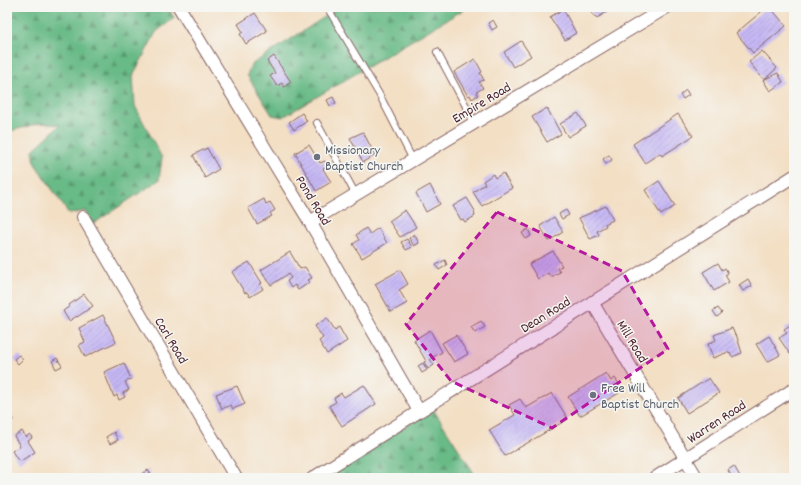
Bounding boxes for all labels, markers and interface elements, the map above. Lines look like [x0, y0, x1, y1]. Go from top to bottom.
street label: Empire Road [449, 78, 515, 129]
place label: Missionary Baptist Church [325, 141, 403, 177]
marker: Missionary Baptist Church [312, 152, 322, 162]
street label: Pond Road [290, 172, 335, 230]
street label: Dean Road [517, 292, 575, 339]
street label: Carl Road [148, 314, 192, 368]
street label: Mill Road [611, 317, 652, 367]
place label: Free Will Baptist Church [601, 379, 679, 415]
marker: Free Will Baptist Church [588, 390, 598, 400]
street label: Warren Road [684, 396, 751, 449]

